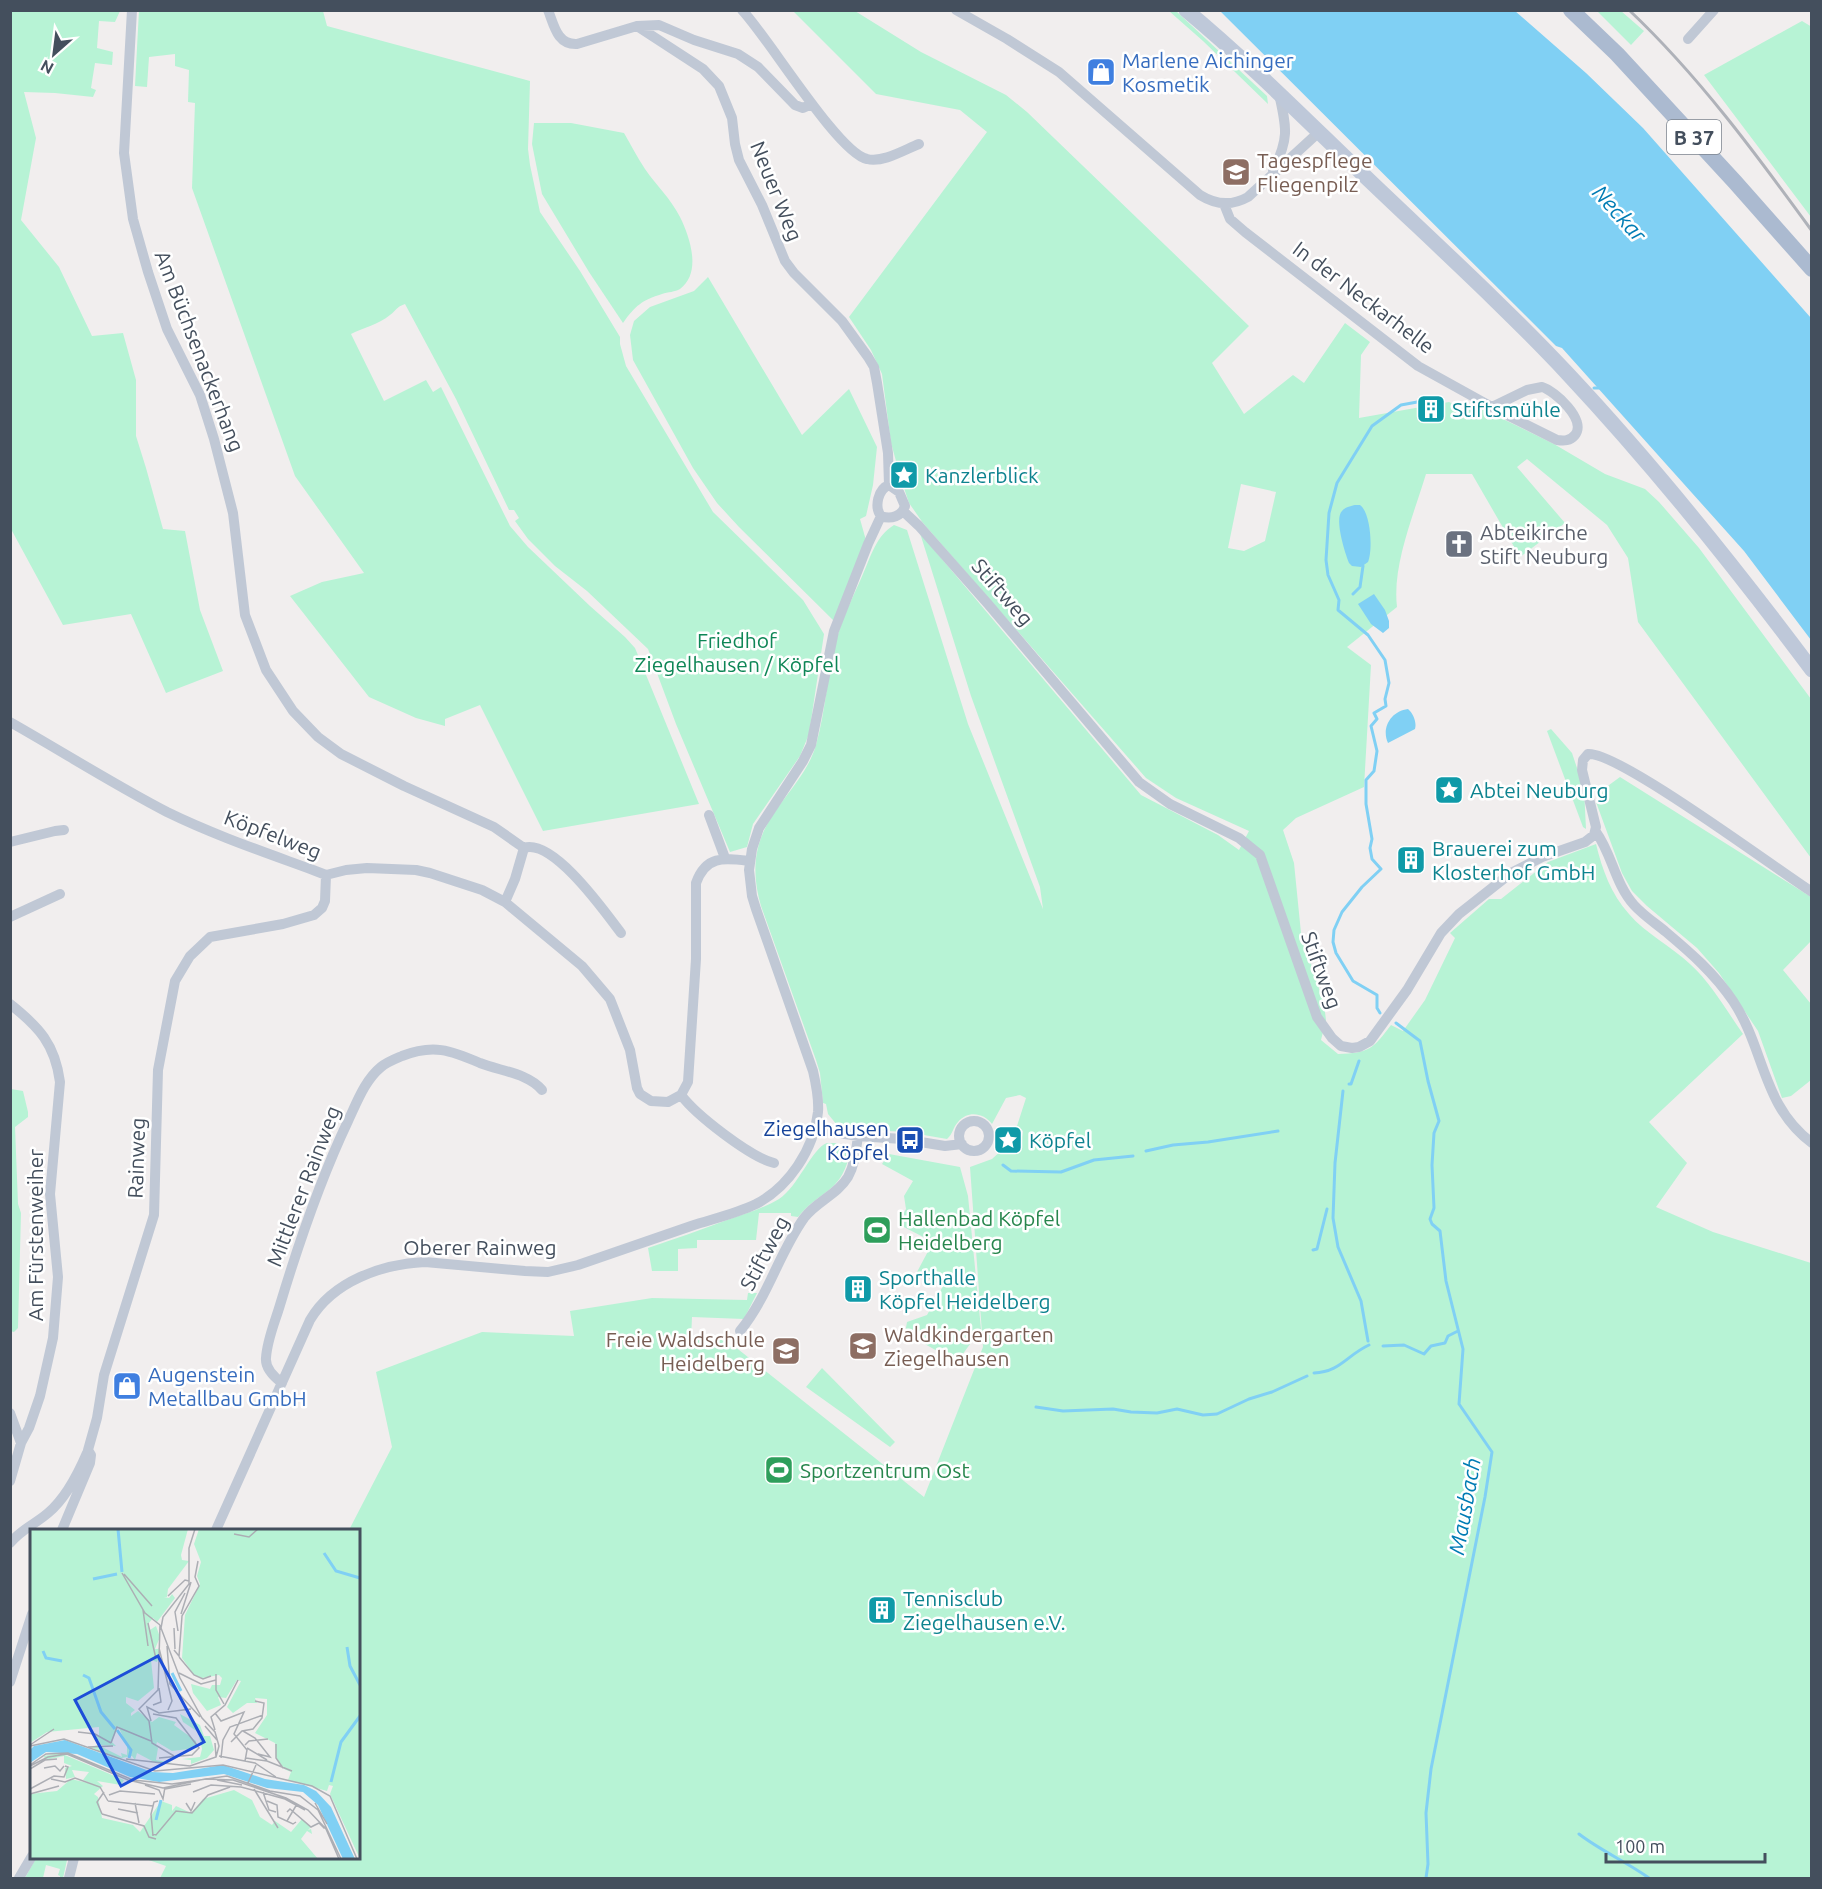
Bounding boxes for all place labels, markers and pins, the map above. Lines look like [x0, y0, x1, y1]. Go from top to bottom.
place label: Marlene Aichinger Kosmetik [1122, 48, 1294, 96]
shop icon: Marlene Aichinger Kosmetik [1085, 56, 1117, 88]
place label: Tagespflege Fliegenpilz [1257, 148, 1372, 196]
school or university icon: Tagespflege Fliegenpilz [1220, 156, 1252, 188]
building icon: Stiftsmühle [1415, 393, 1447, 425]
place label: Stiftsmühle [1452, 397, 1561, 421]
place icon: Kanzlerblick [888, 459, 920, 491]
place label: Kanzlerblick [925, 463, 1039, 487]
place label: Abteikirche Stift Neuburg [1480, 520, 1608, 568]
church icon: Abteikirche Stift Neuburg [1443, 528, 1475, 560]
place icon: Abtei Neuburg [1433, 774, 1465, 806]
place label: Abtei Neuburg [1470, 778, 1609, 802]
place label: Brauerei zum Klosterhof GmbH [1432, 836, 1596, 884]
building icon: Brauerei zum Klosterhof GmbH [1395, 844, 1427, 876]
place label: Ziegelhausen Köpfel [764, 1116, 889, 1164]
bus stop icon: Ziegelhausen Köpfel [894, 1124, 926, 1156]
place icon: Köpfel [992, 1124, 1024, 1156]
place label: Köpfel [1029, 1128, 1091, 1152]
place label: Hallenbad Köpfel Heidelberg [898, 1206, 1060, 1254]
sports icon: Hallenbad Köpfel Heidelberg [861, 1214, 893, 1246]
place label: Sporthalle Köpfel Heidelberg [879, 1265, 1051, 1313]
building icon: Sporthalle Köpfel Heidelberg [842, 1273, 874, 1305]
place label: Waldkindergarten Ziegelhausen [884, 1322, 1054, 1370]
place label: Freie Waldschule Heidelberg [606, 1327, 765, 1375]
school or university icon: Waldkindergarten Ziegelhausen [847, 1330, 879, 1362]
school or university icon: Freie Waldschule Heidelberg [770, 1335, 802, 1367]
place label: Augenstein Metallbau GmbH [148, 1362, 307, 1410]
shop icon: Augenstein Metallbau GmbH [111, 1370, 143, 1402]
sports icon: Sportzentrum Ost [763, 1454, 795, 1486]
place label: Sportzentrum Ost [800, 1458, 970, 1482]
place label: Tennisclub Ziegelhausen e.V. [903, 1586, 1066, 1634]
building icon: Tennisclub Ziegelhausen e.V. [866, 1594, 898, 1626]

